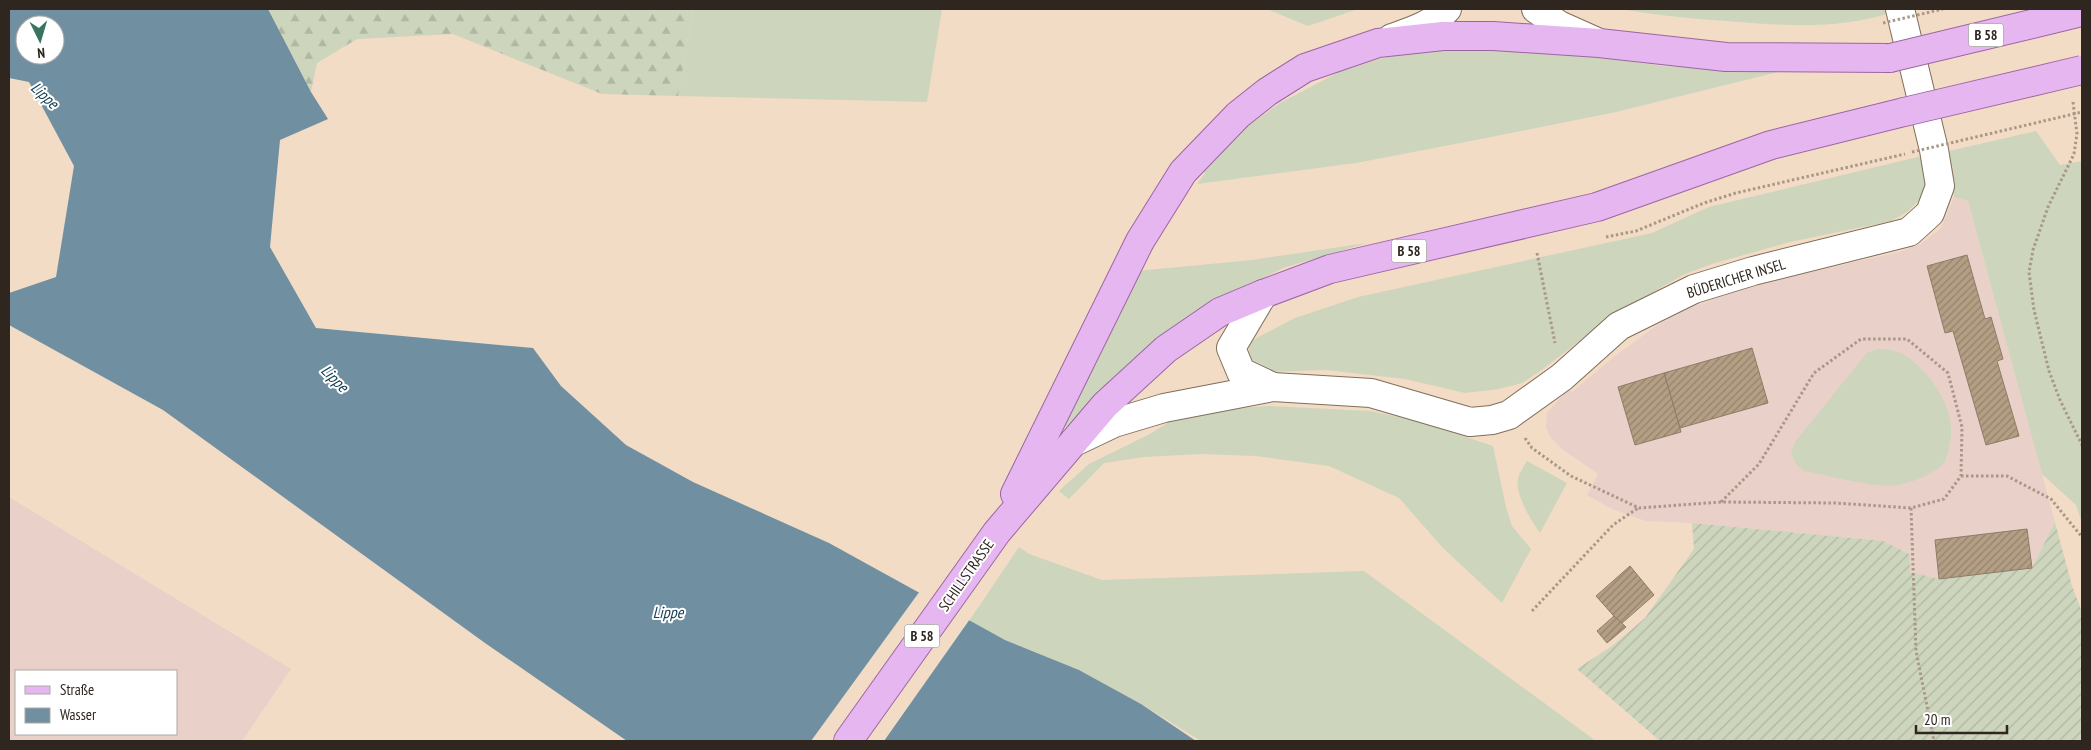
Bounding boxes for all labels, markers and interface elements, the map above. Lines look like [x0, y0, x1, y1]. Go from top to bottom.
north arrow [15, 15, 65, 65]
road number: B 58 [1968, 24, 2004, 46]
text: N [37, 44, 46, 62]
water label: Lippe [27, 77, 64, 114]
road number: B 58 [1392, 240, 1426, 262]
street label: BÜDERICHER INSEL [1684, 254, 1788, 302]
water label: Lippe [317, 360, 354, 397]
street label: SCHILLSTRASSE [934, 535, 998, 615]
water label: Lippe [653, 602, 685, 622]
road number: B 58 [904, 624, 940, 648]
legend [15, 670, 178, 735]
text: Straße [60, 680, 94, 699]
scale bar [1916, 702, 2007, 734]
text: Wasser [60, 705, 97, 724]
text: 20 m [1924, 710, 1950, 729]

